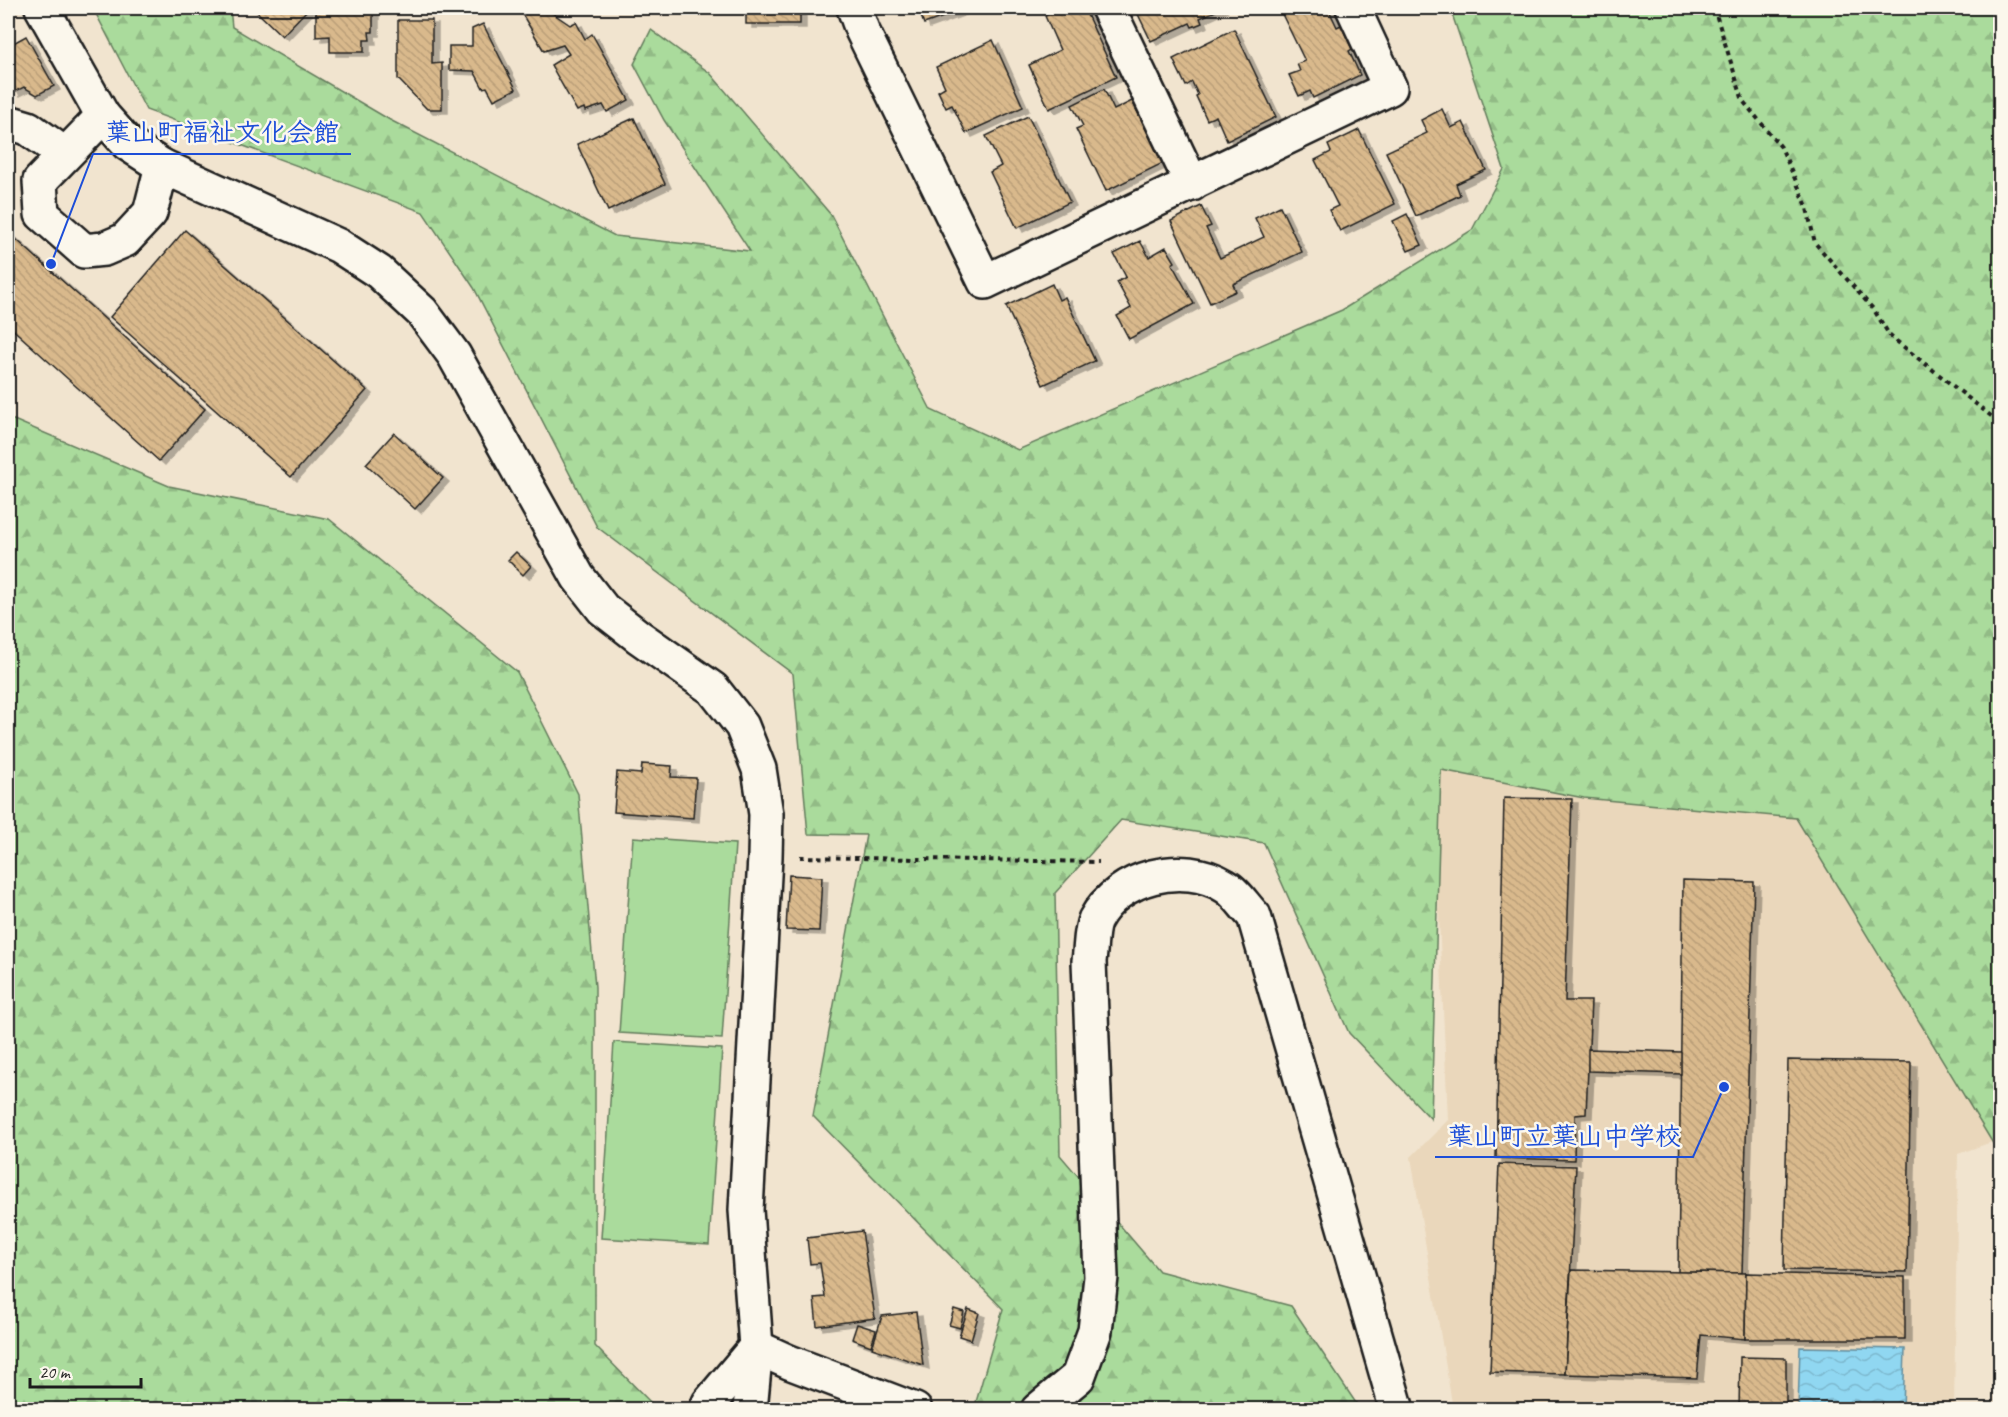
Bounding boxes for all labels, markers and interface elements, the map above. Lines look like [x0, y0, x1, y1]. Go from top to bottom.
callout: 葉山町福祉文化会館 [93, 110, 351, 154]
text: 葉山町福祉文化会館 [105, 116, 339, 149]
callout: 葉山町立葉山中学校 [1435, 1113, 1693, 1157]
text: 葉山町立葉山中学校 [1447, 1120, 1681, 1153]
scale bar [30, 1351, 141, 1389]
text: 20 m [39, 1361, 72, 1383]

